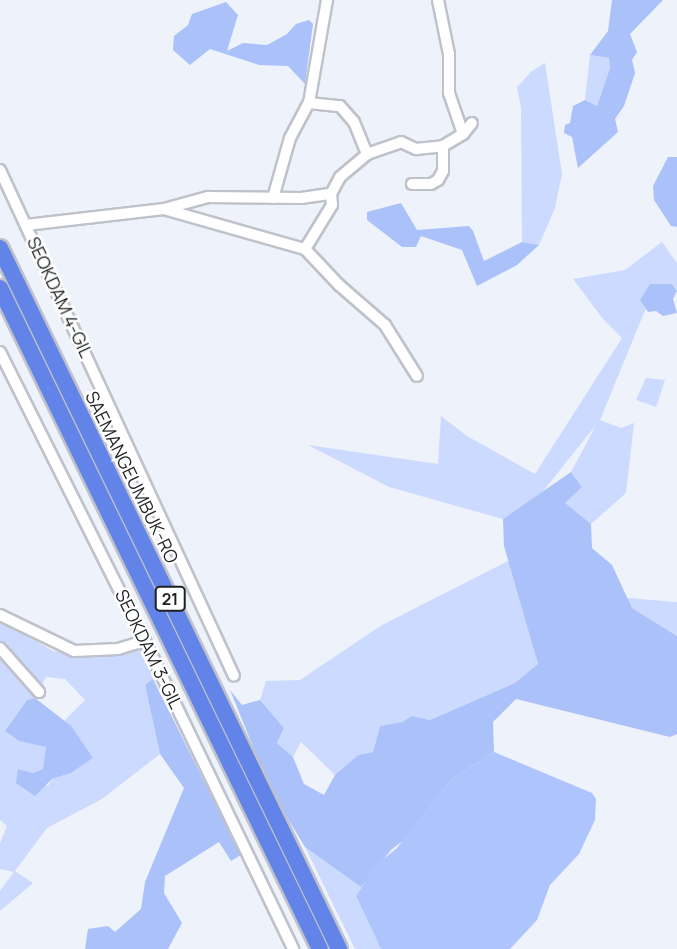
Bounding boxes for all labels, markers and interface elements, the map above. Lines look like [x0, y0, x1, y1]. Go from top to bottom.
street label: SEOKDAM 4-GIL [23, 233, 97, 361]
street label: SAEMANGEUMBUK-RO [81, 388, 183, 566]
street label: SEOKDAM 3-GIL [111, 586, 187, 712]
road number: 21 [154, 586, 186, 612]

